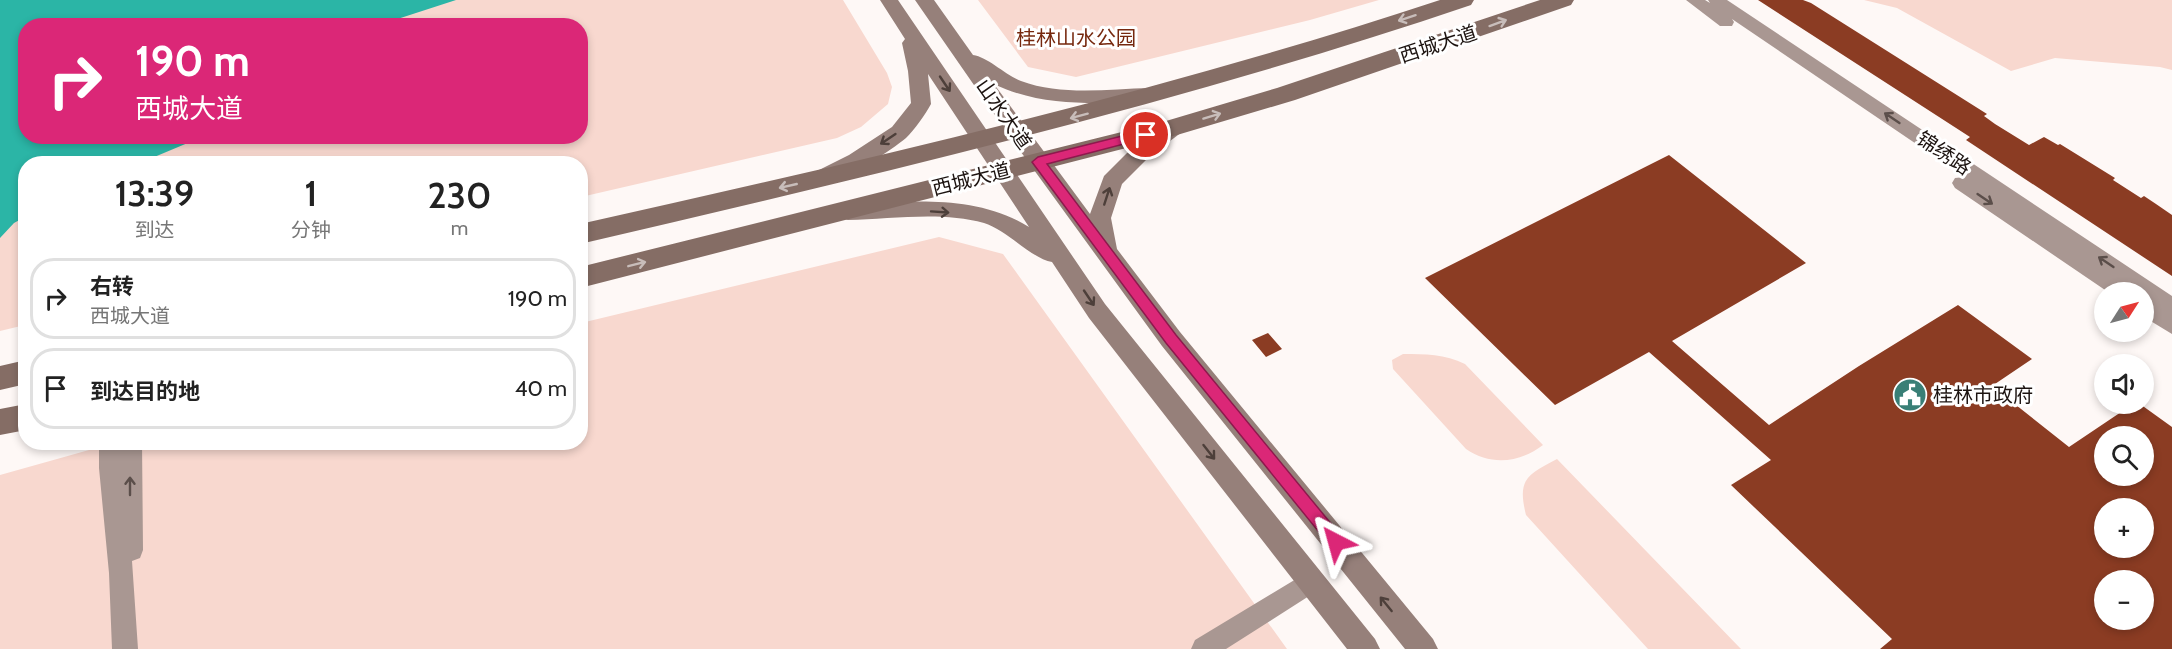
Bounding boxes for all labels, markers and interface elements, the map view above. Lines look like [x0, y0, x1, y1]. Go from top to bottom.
one-way arrow [1398, 13, 1417, 24]
one-way arrow [1488, 17, 1507, 28]
street label: 西城大道 [1396, 20, 1480, 68]
park label: 桂林山水公园 [1016, 26, 1136, 50]
text: 190 m [135, 35, 250, 87]
icon: right [36, 42, 114, 120]
street label: 山水大道 [971, 74, 1037, 154]
one-way arrow [939, 75, 951, 91]
text: 西城大道 [135, 92, 243, 125]
pin [1120, 109, 1171, 160]
one-way arrow [1203, 110, 1222, 121]
one-way arrow [1070, 111, 1089, 123]
one-way arrow [1884, 112, 1901, 124]
icon: arrive [1129, 118, 1162, 151]
street label: 锦绣路 [1912, 126, 1976, 180]
one-way arrow [881, 133, 897, 145]
street label: 西城大道 [929, 158, 1013, 200]
text: 13:39 [115, 171, 194, 215]
text: 1 [305, 171, 317, 215]
text: 230 [428, 173, 491, 217]
one-way arrow [778, 181, 797, 193]
one-way arrow [1102, 187, 1113, 206]
one-way arrow [1976, 193, 1993, 205]
one-way arrow [930, 206, 950, 217]
text: m [451, 216, 468, 240]
text: 到达 [134, 218, 174, 242]
text: 分钟 [291, 218, 331, 242]
one-way arrow [2098, 256, 2115, 268]
one-way arrow [627, 257, 646, 269]
text: 右转 [90, 273, 134, 300]
icon: right [39, 282, 72, 315]
north arrow [2094, 282, 2154, 342]
map controls [2094, 282, 2154, 630]
text: 190 m [508, 285, 567, 312]
one-way arrow [1083, 289, 1095, 306]
text: 西城大道 [90, 304, 170, 328]
button: sound [2094, 354, 2154, 414]
icon: arrive [39, 372, 72, 405]
text: 40 m [515, 375, 567, 402]
public building icon: 桂林市政府 [1892, 377, 1928, 413]
text: 到达目的地 [90, 378, 200, 405]
place label: 桂林市政府 [1933, 383, 2033, 407]
button: search [2094, 426, 2154, 486]
one-way arrow [1202, 443, 1215, 459]
one-way arrow [124, 476, 136, 496]
button: + [2094, 498, 2154, 558]
position arrow [1304, 510, 1368, 574]
button: − [2094, 570, 2154, 630]
one-way arrow [1380, 596, 1393, 612]

